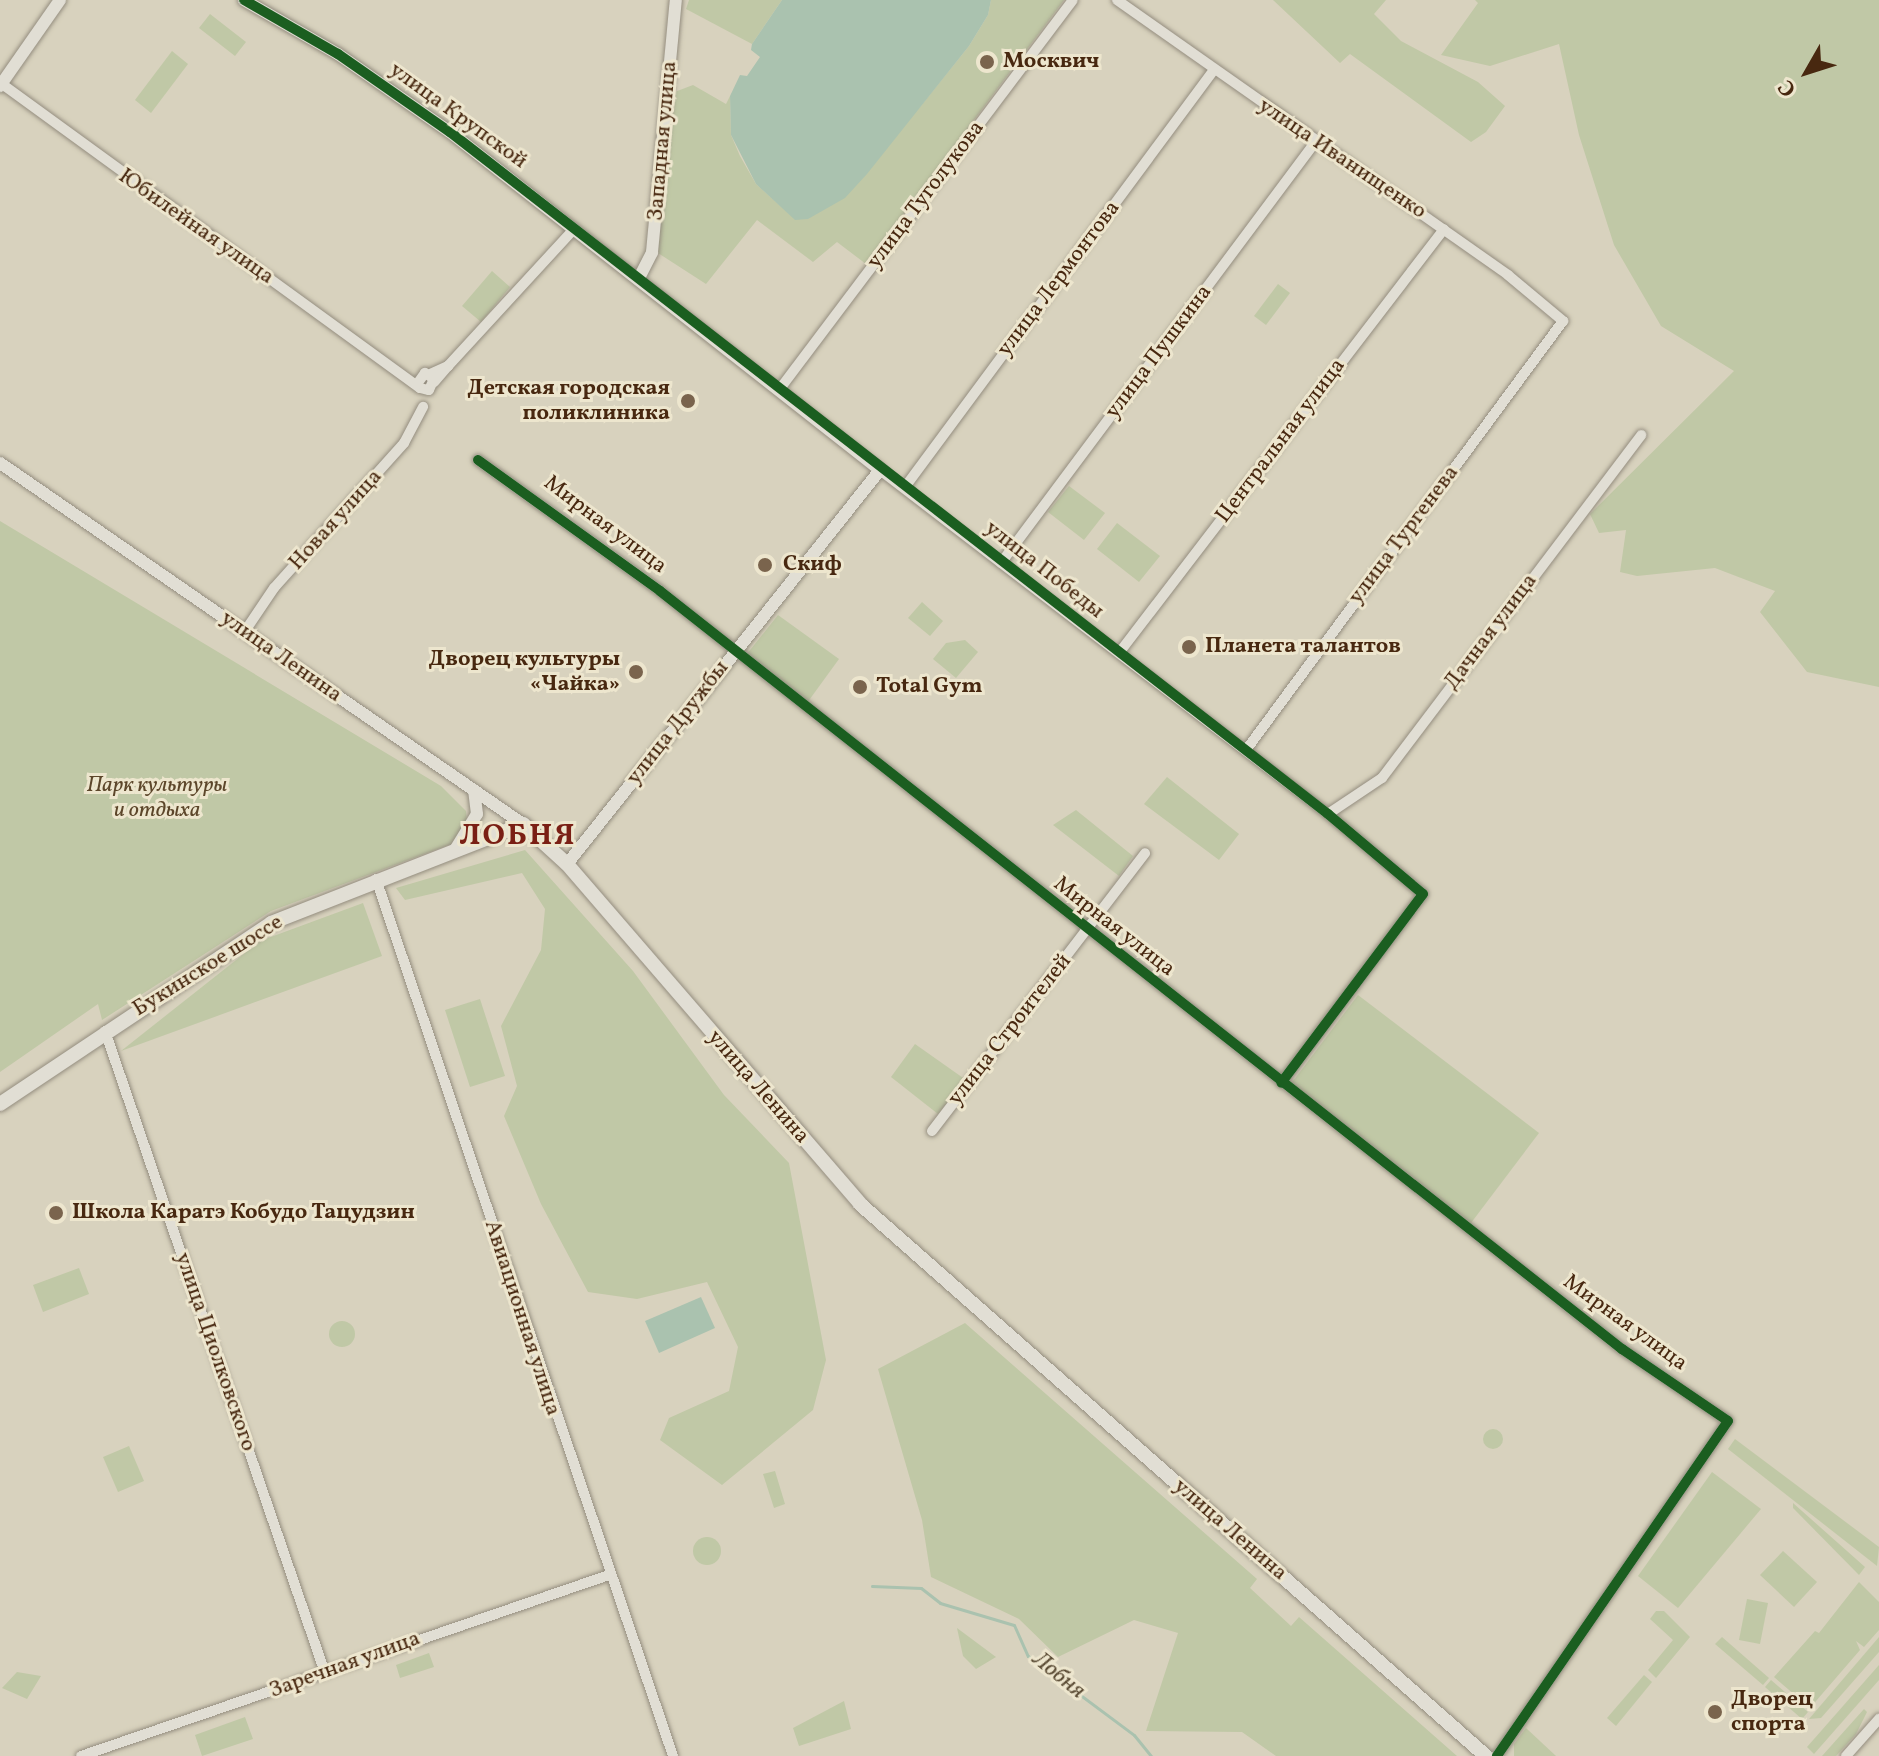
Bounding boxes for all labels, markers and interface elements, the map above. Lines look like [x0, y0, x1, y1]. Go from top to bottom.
north arrow [1767, 32, 1847, 112]
place label: Москвич [1003, 49, 1099, 75]
marker: Москвич [978, 53, 996, 71]
street label: улица Крупской [384, 57, 532, 175]
street label: Западная улица [643, 60, 683, 222]
text: С [1771, 72, 1804, 103]
street label: улица Иванищенко [1253, 93, 1431, 225]
street label: улица Туголукова [861, 115, 991, 275]
street label: Юбилейная улица [113, 163, 279, 291]
street label: улица Лермонтова [992, 196, 1126, 362]
street label: улица Пушкина [1100, 280, 1218, 424]
street label: Центральная улица [1210, 353, 1352, 529]
place label: Детская городская поликлиника [467, 375, 670, 426]
marker: Детская городская поликлиника [677, 390, 699, 412]
street label: улица Тургенева [1343, 460, 1465, 610]
street label: Новая улица [284, 464, 388, 576]
street label: Мирная улица [538, 470, 672, 580]
street label: улица Победы [979, 515, 1109, 625]
place label: Скиф [783, 552, 842, 578]
marker: Скиф [754, 554, 776, 576]
street label: Дачная улица [1439, 568, 1543, 696]
street label: улица Ленина [215, 605, 347, 709]
place label: Планета талантов [1205, 634, 1401, 660]
marker: Планета талантов [1180, 638, 1198, 656]
place label: Дворец культуры «Чайка» [429, 646, 620, 698]
street label: улица Дружбы [621, 656, 735, 790]
marker: Дворец культуры «Чайка» [627, 663, 645, 681]
place label: Total Gym [876, 674, 983, 700]
marker: Total Gym [851, 678, 869, 696]
park label: Парк культуры и отдыха [87, 772, 227, 824]
district label: ЛОБНЯ [459, 818, 577, 854]
street label: Мирная улица [1048, 871, 1180, 983]
street label: Букинское шоссе [128, 909, 288, 1023]
street label: улица Строителей [943, 949, 1077, 1111]
street label: улица Ленина [701, 1025, 815, 1149]
place label: Школа Каратэ Кобудо Тацудзин [72, 1200, 415, 1226]
marker: Школа Каратэ Кобудо Тацудзин [47, 1204, 65, 1222]
street label: Авиационная улица [478, 1217, 566, 1419]
street label: улица Циолковского [169, 1249, 261, 1455]
street label: Мирная улица [1557, 1269, 1693, 1377]
street label: улица Ленина [1168, 1473, 1292, 1587]
street label: Заречная улица [266, 1625, 424, 1705]
water label: Лобня [1025, 1646, 1091, 1706]
place label: Дворец спорта [1731, 1686, 1813, 1738]
marker: Дворец спорта [1706, 1703, 1724, 1721]

